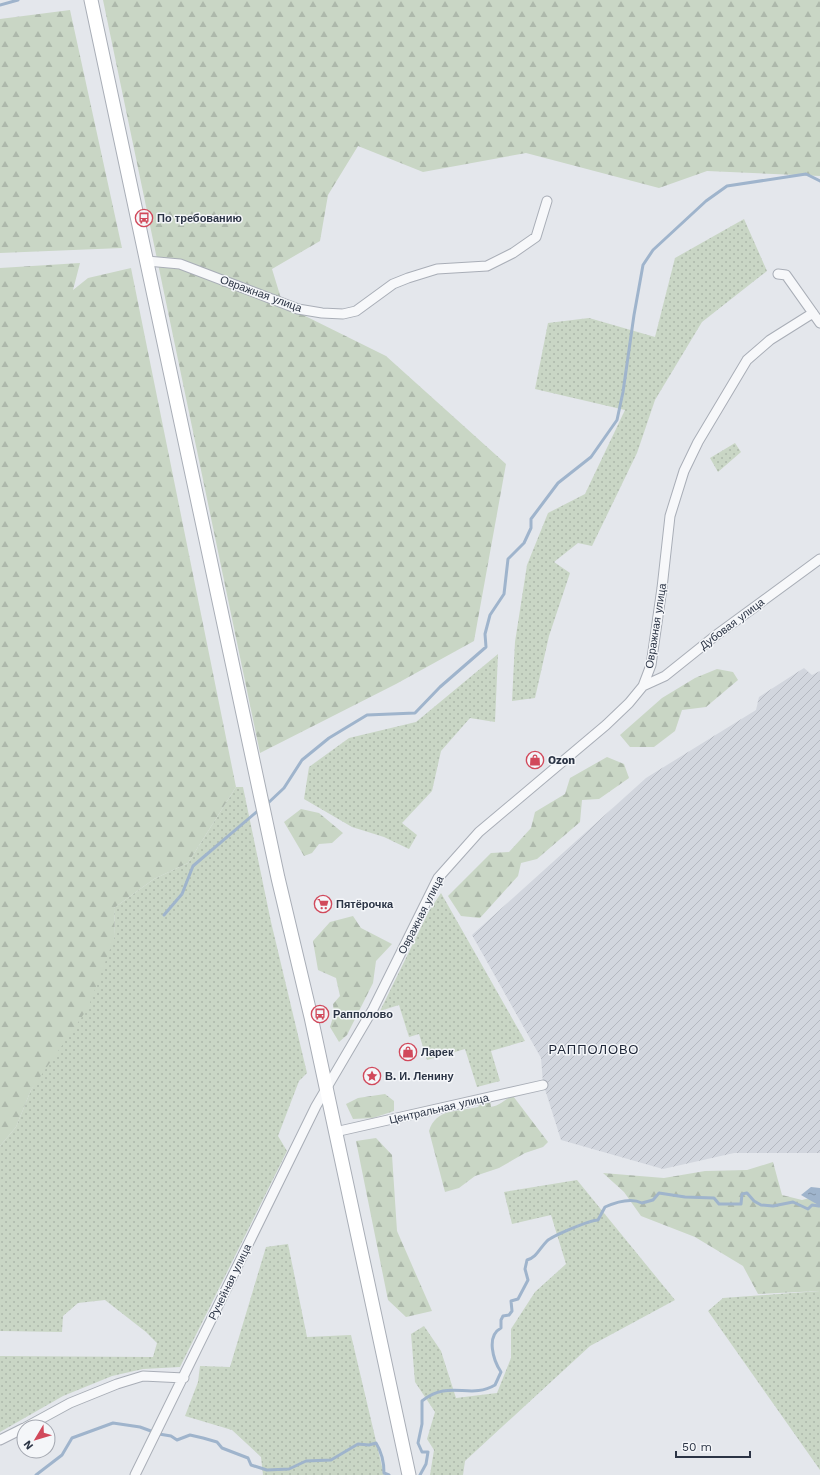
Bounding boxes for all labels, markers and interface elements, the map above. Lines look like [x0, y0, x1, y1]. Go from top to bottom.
bus stop icon: По требованию [134, 208, 154, 228]
place label: По требованию [157, 212, 242, 225]
street label: Овражная улица [218, 273, 305, 315]
street label: Овражная улица [643, 582, 669, 670]
street label: Дубовая улица [697, 595, 768, 653]
shop icon: Ozon [525, 750, 545, 770]
place label: Ozon [548, 754, 575, 767]
street label: Овражная улица [396, 873, 447, 956]
supermarket icon: Пятёрочка [313, 894, 333, 914]
place label: Пятёрочка [336, 898, 394, 911]
bus stop icon: Рапполово [310, 1004, 330, 1024]
place label: Рапполово [333, 1008, 393, 1021]
shop icon: Ларек [398, 1042, 418, 1062]
district label: РАППОЛОВО [549, 1042, 639, 1057]
place label: Ларек [421, 1046, 454, 1059]
place icon: В. И. Ленину [362, 1066, 382, 1086]
place label: В. И. Ленину [385, 1070, 454, 1083]
street label: Центральная улица [388, 1091, 491, 1127]
street label: Ручейная улица [206, 1241, 254, 1322]
north arrow [16, 1419, 56, 1459]
scale bar [676, 1433, 750, 1459]
text: N [21, 1438, 36, 1452]
text: 50 m [682, 1440, 712, 1454]

